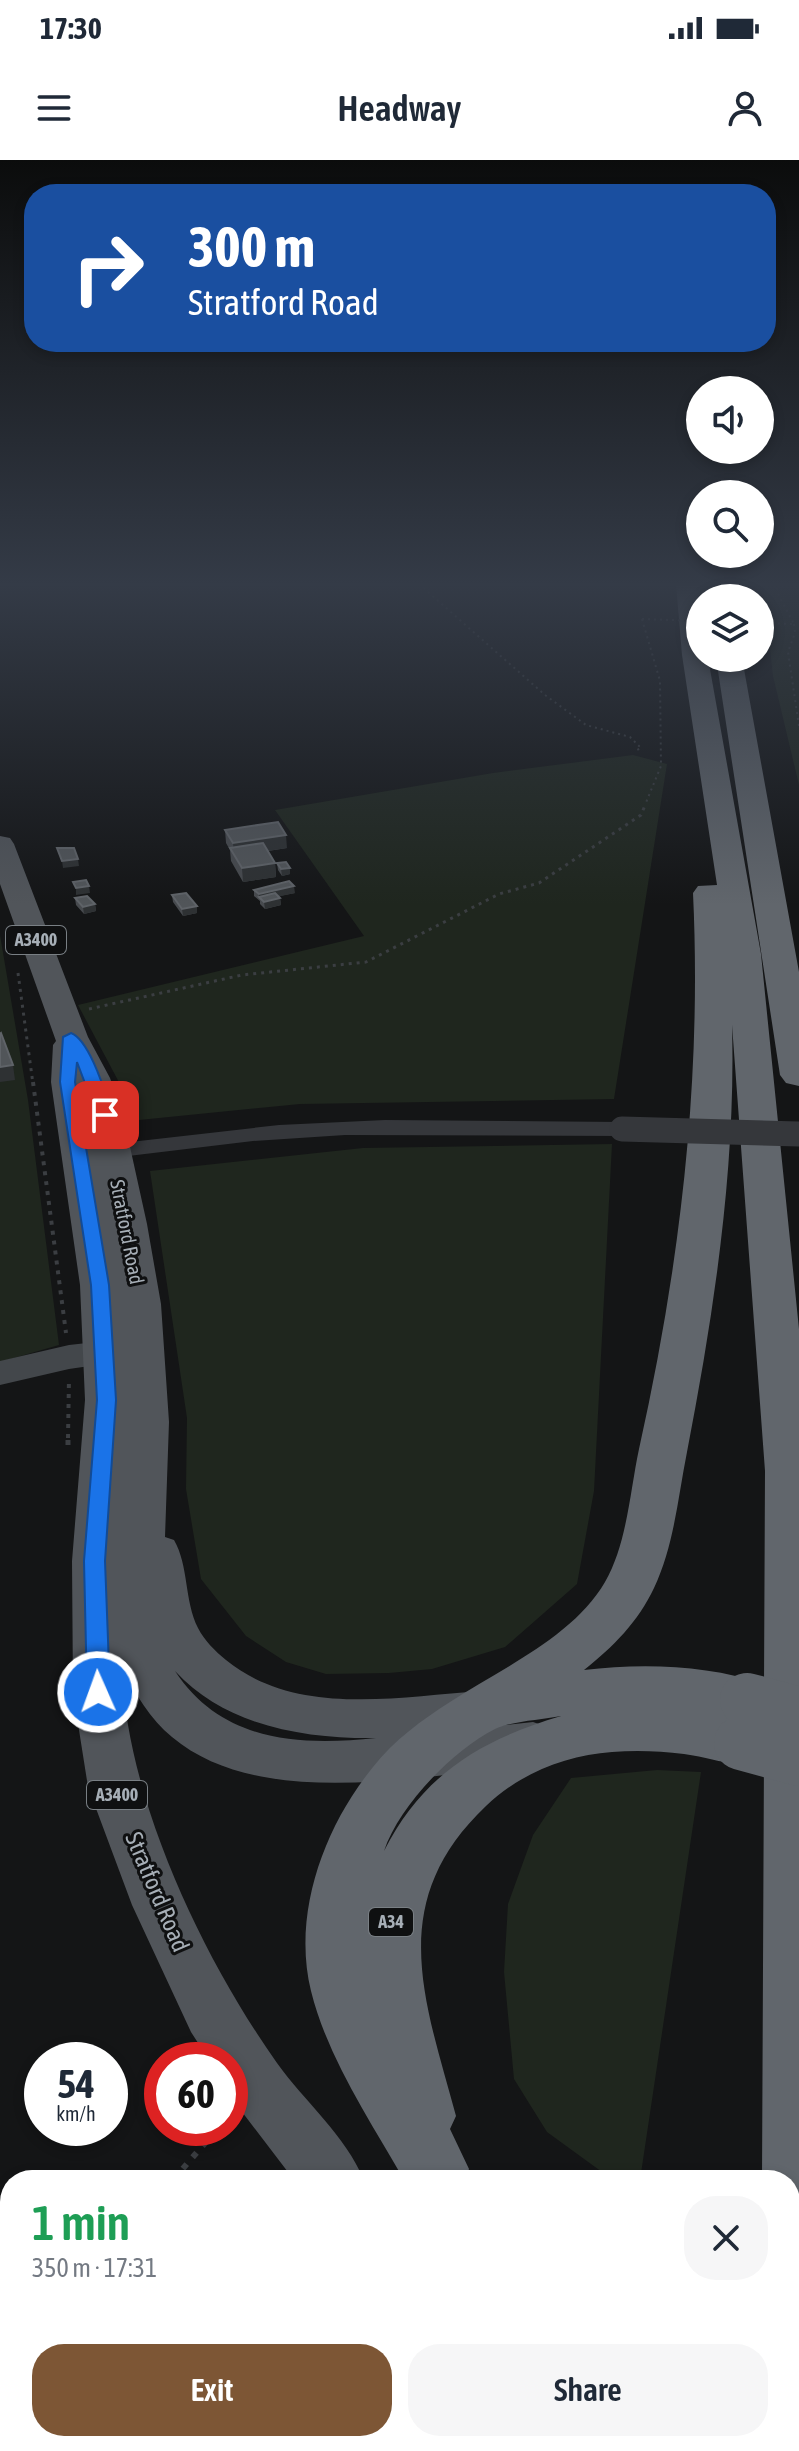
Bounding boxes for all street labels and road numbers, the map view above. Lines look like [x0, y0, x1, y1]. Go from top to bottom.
road number: A3400 [6, 926, 66, 954]
street label: Stratford Road [106, 1178, 149, 1286]
road number: A3400 [87, 1781, 147, 1809]
street label: Stratford Road [120, 1828, 195, 1956]
road number: A34 [369, 1908, 413, 1936]

